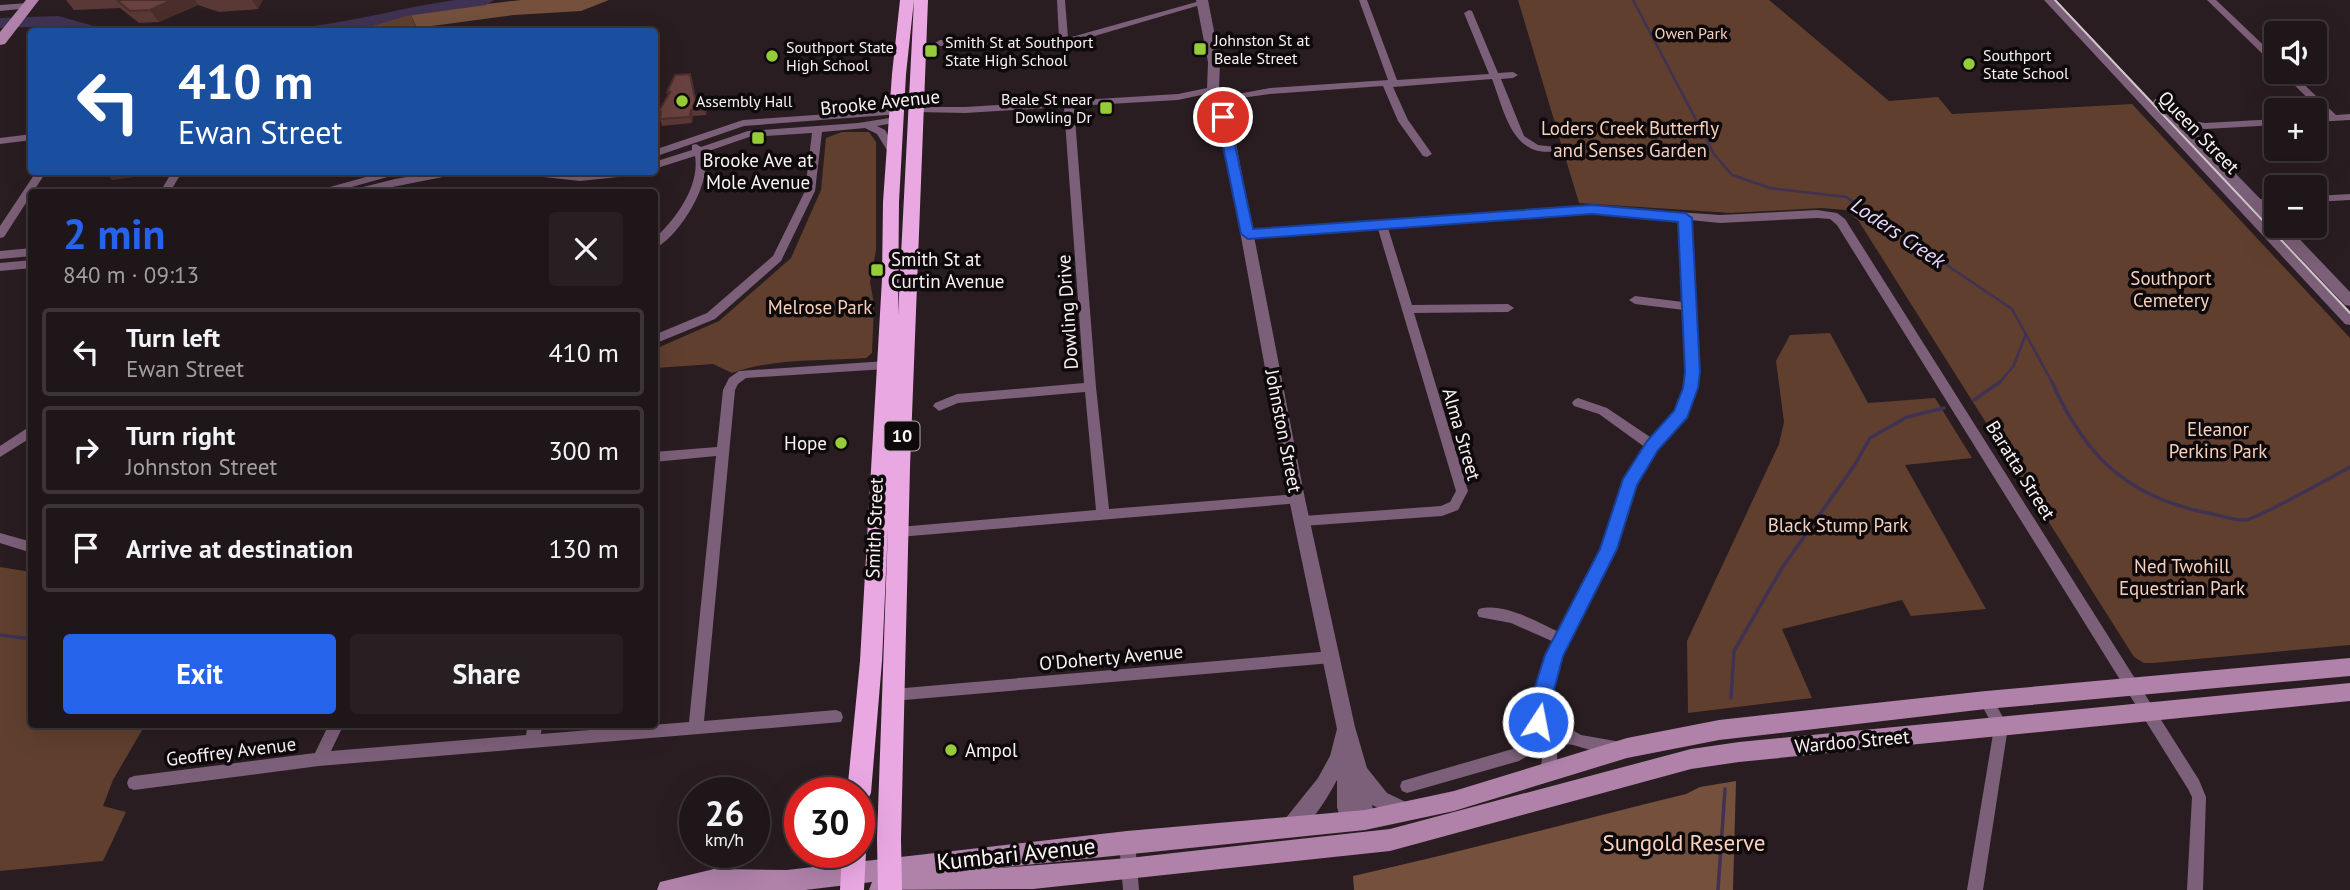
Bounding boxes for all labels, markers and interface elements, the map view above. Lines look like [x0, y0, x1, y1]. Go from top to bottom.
map controls [2264, 21, 2327, 238]
button: sound [2264, 21, 2327, 84]
park label: Owen Park [1654, 23, 1728, 43]
place label: Johnston St at Beale Street [1213, 30, 1310, 68]
place label: Smith St at Southport State High School [945, 32, 1094, 70]
place label: Southport State High School [786, 37, 894, 75]
marker: Johnston St at Beale Street [1192, 41, 1208, 57]
marker: Smith St at Southport State High School [923, 43, 939, 59]
place label: Southport State School [1983, 45, 2069, 83]
marker: Southport State High School [764, 48, 780, 64]
text: 410 m [178, 49, 313, 113]
icon: left [63, 56, 154, 147]
marker: Southport State School [1961, 56, 1977, 72]
street label: Brooke Avenue [819, 84, 941, 120]
street label: Queen Street [2153, 85, 2245, 179]
pin [1193, 87, 1253, 147]
place label: Beale St near Dowling Dr [1001, 89, 1093, 127]
place label: Assembly Hall [696, 91, 793, 111]
marker: Assembly Hall [674, 93, 690, 109]
icon: arrive [1204, 98, 1242, 136]
button: + [2264, 98, 2327, 161]
marker: Beale St near Dowling Dr [1098, 100, 1114, 116]
text: Ewan Street [178, 111, 342, 153]
park label: Loders Creek Butterfly and Senses Garden [1541, 116, 1719, 162]
marker: Brooke Ave at Mole Avenue [750, 130, 766, 146]
place label: Brooke Ave at Mole Avenue [703, 148, 814, 194]
button: − [2264, 175, 2327, 238]
water label: Loders Creek [1846, 191, 1952, 275]
text: 2 min [63, 206, 165, 261]
button: close [549, 212, 623, 286]
place label: Smith St at Curtin Avenue [891, 247, 1005, 293]
street label: Dowling Drive [1051, 254, 1083, 370]
text: 840 m · 09:13 [63, 260, 199, 289]
marker: Smith St at Curtin Avenue [869, 262, 885, 278]
park label: Southport Cemetery [2130, 266, 2212, 312]
park label: Melrose Park [768, 295, 872, 319]
text: Turn left [126, 321, 220, 354]
icon: left [67, 333, 105, 371]
text: 410 m [548, 336, 619, 369]
text: Ewan Street [126, 354, 244, 383]
street label: Johnston Street [1260, 366, 1308, 495]
street label: Alma Street [1437, 385, 1487, 484]
street label: Baratta Street [1981, 416, 2061, 524]
park label: Eleanor Perkins Park [2169, 417, 2267, 463]
text: Turn right [126, 419, 235, 452]
road number: 10 [884, 422, 920, 450]
icon: right [67, 431, 105, 469]
place label: Hope [784, 431, 827, 455]
text: 300 m [548, 434, 619, 467]
marker: Hope [833, 435, 849, 451]
text: Johnston Street [126, 452, 277, 481]
street label: Smith Street [860, 477, 888, 579]
park label: Black Stump Park [1768, 513, 1908, 537]
icon: arrive [67, 529, 105, 567]
text: Arrive at destination [126, 532, 353, 565]
text: 130 m [548, 532, 619, 565]
park label: Ned Twohill Equestrian Park [2119, 554, 2245, 600]
button: Exit [63, 634, 336, 714]
button: Share [350, 634, 623, 714]
street label: O'Doherty Avenue [1038, 639, 1184, 675]
position arrow [1501, 685, 1575, 759]
street label: Wardoo Street [1794, 724, 1911, 758]
street label: Geoffrey Avenue [165, 731, 297, 771]
place label: Ampol [965, 738, 1018, 762]
marker: Ampol [943, 742, 959, 758]
speed limit sign: 30 [784, 777, 875, 868]
text: 26 [705, 790, 744, 836]
text: km/h [705, 828, 744, 851]
park label: Sungold Reserve [1602, 828, 1766, 857]
street label: Kumbari Avenue [935, 831, 1097, 876]

